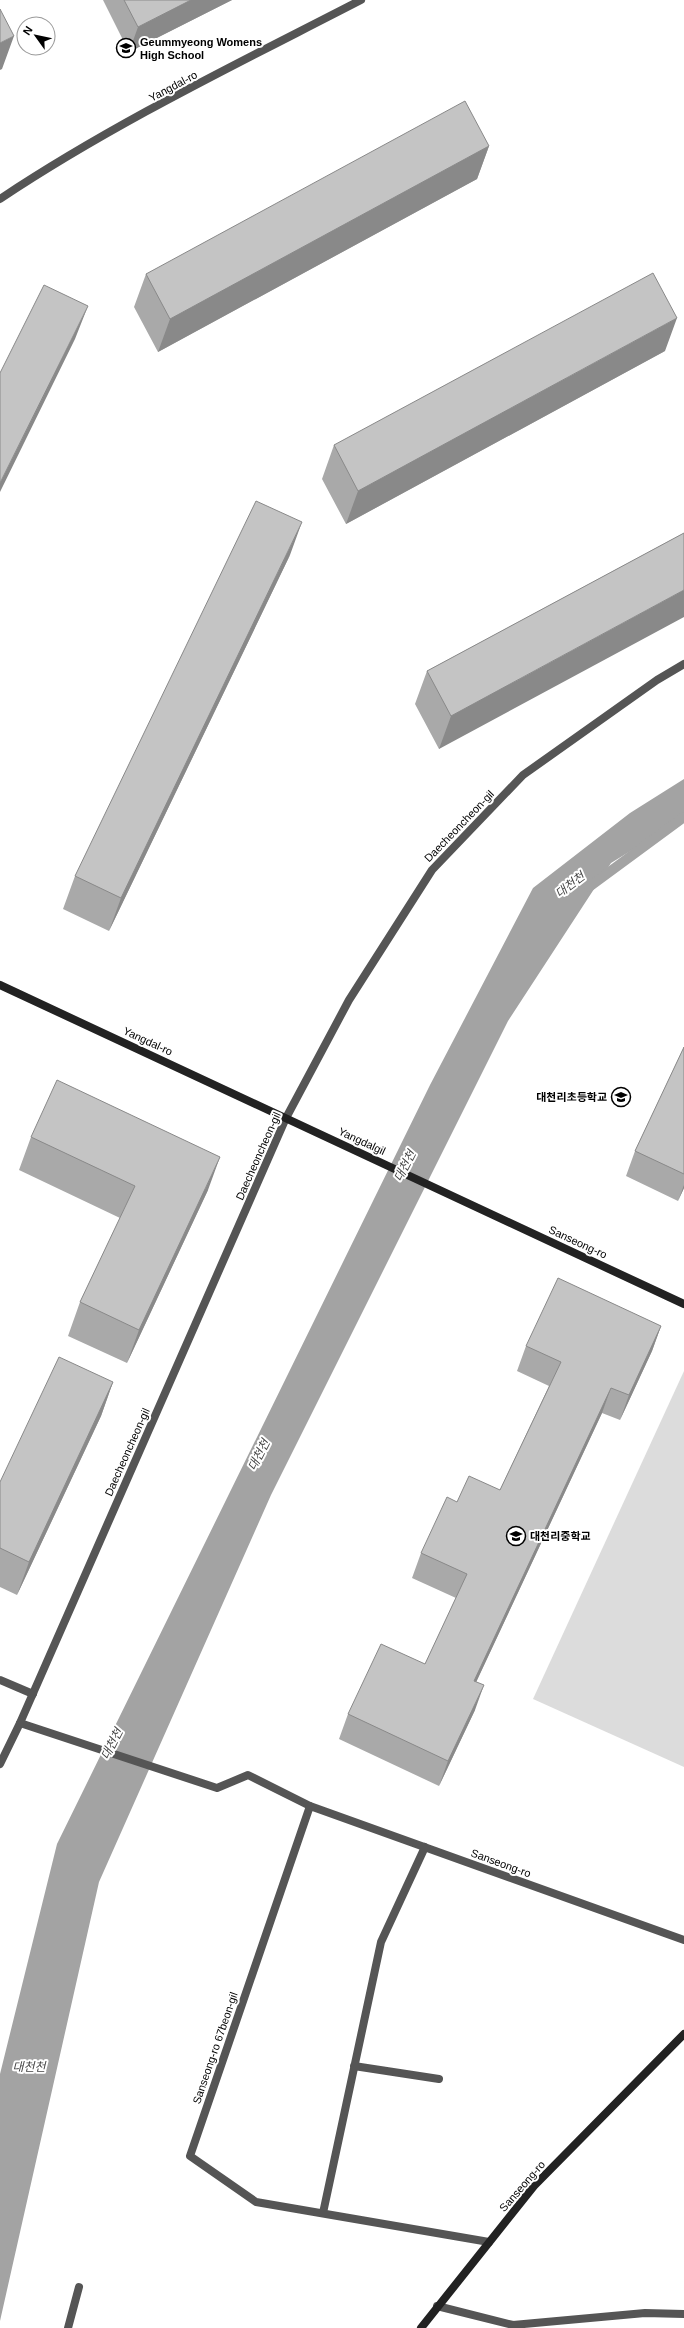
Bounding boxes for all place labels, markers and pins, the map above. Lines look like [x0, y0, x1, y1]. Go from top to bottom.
place label: Geummyeong Womens High School [140, 36, 262, 61]
school or university icon: Geummyeong Womens High School [115, 37, 137, 59]
school or university icon: 대천리초등학교 [610, 1086, 632, 1108]
place label: 대천리초등학교 [536, 1091, 607, 1103]
school or university icon: 대천리중학교 [505, 1525, 527, 1547]
place label: 대천리중학교 [530, 1530, 591, 1542]

